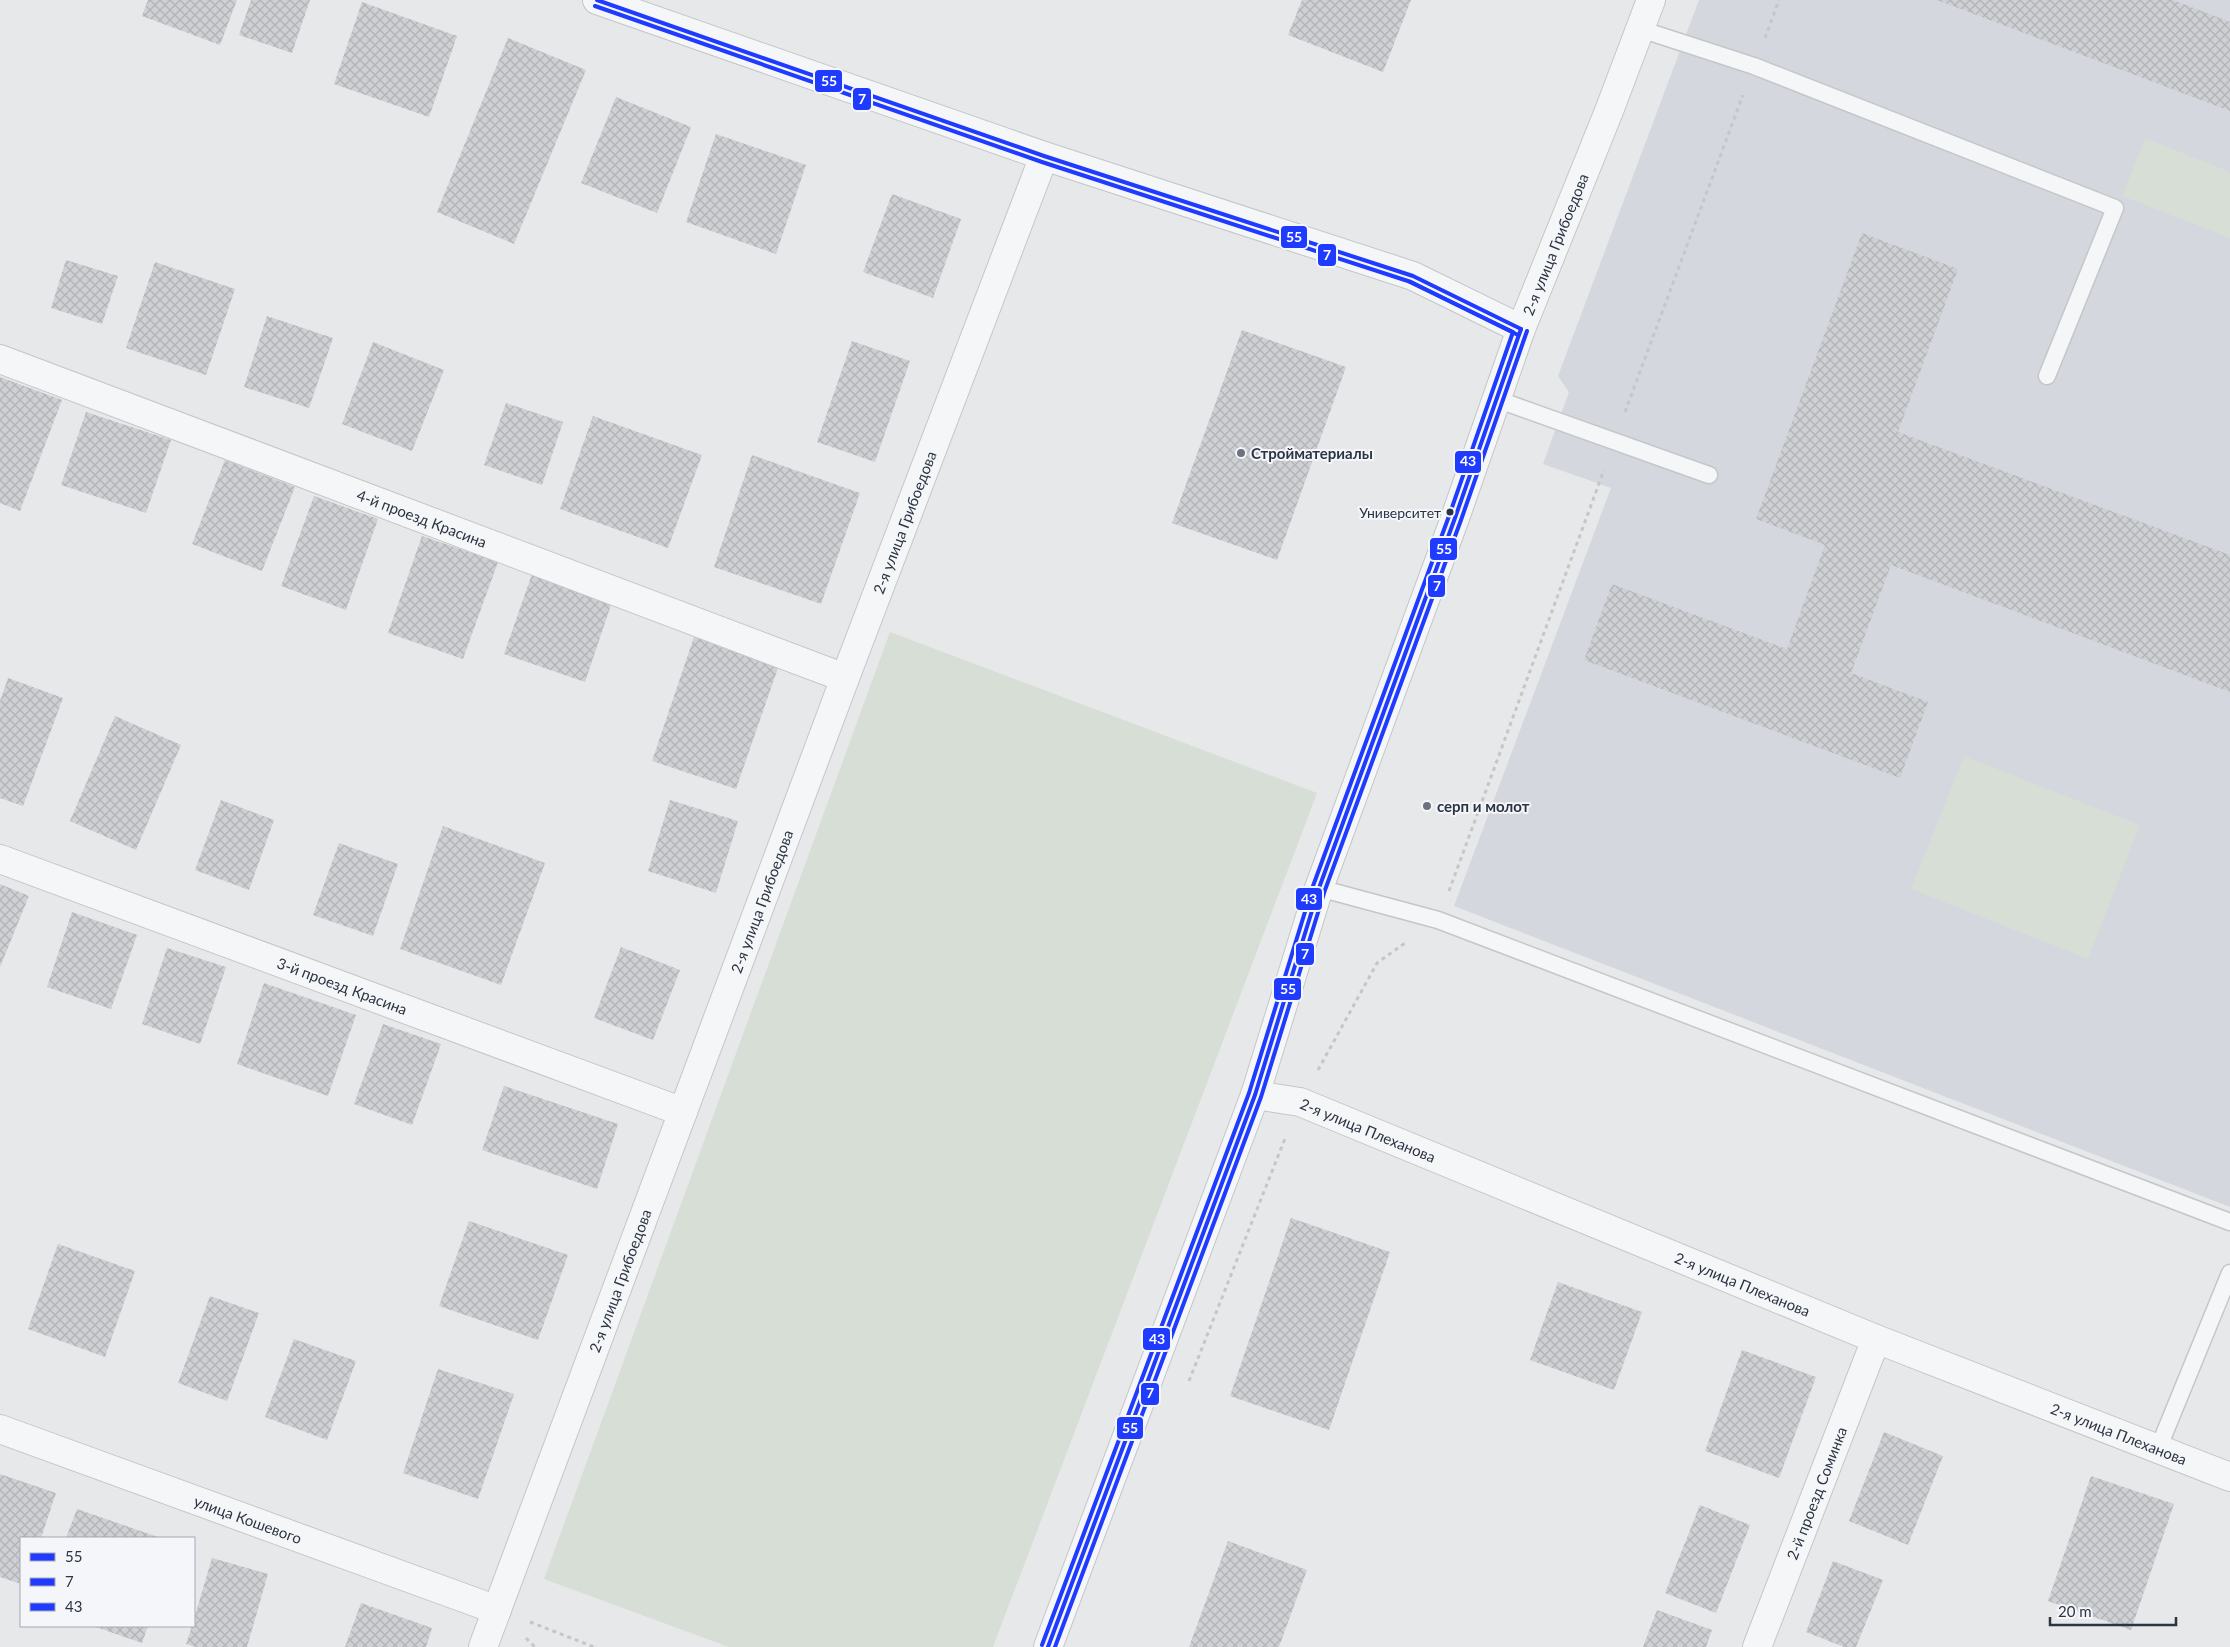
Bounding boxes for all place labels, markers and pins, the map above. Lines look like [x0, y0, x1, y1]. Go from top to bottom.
place label: Стройматериалы [1251, 444, 1373, 462]
marker: Стройматериалы [1235, 447, 1247, 459]
place label: Университет [1359, 504, 1441, 521]
marker: Университет [1445, 507, 1455, 517]
place label: серп и молот [1437, 797, 1530, 815]
marker: серп и молот [1421, 800, 1433, 812]

